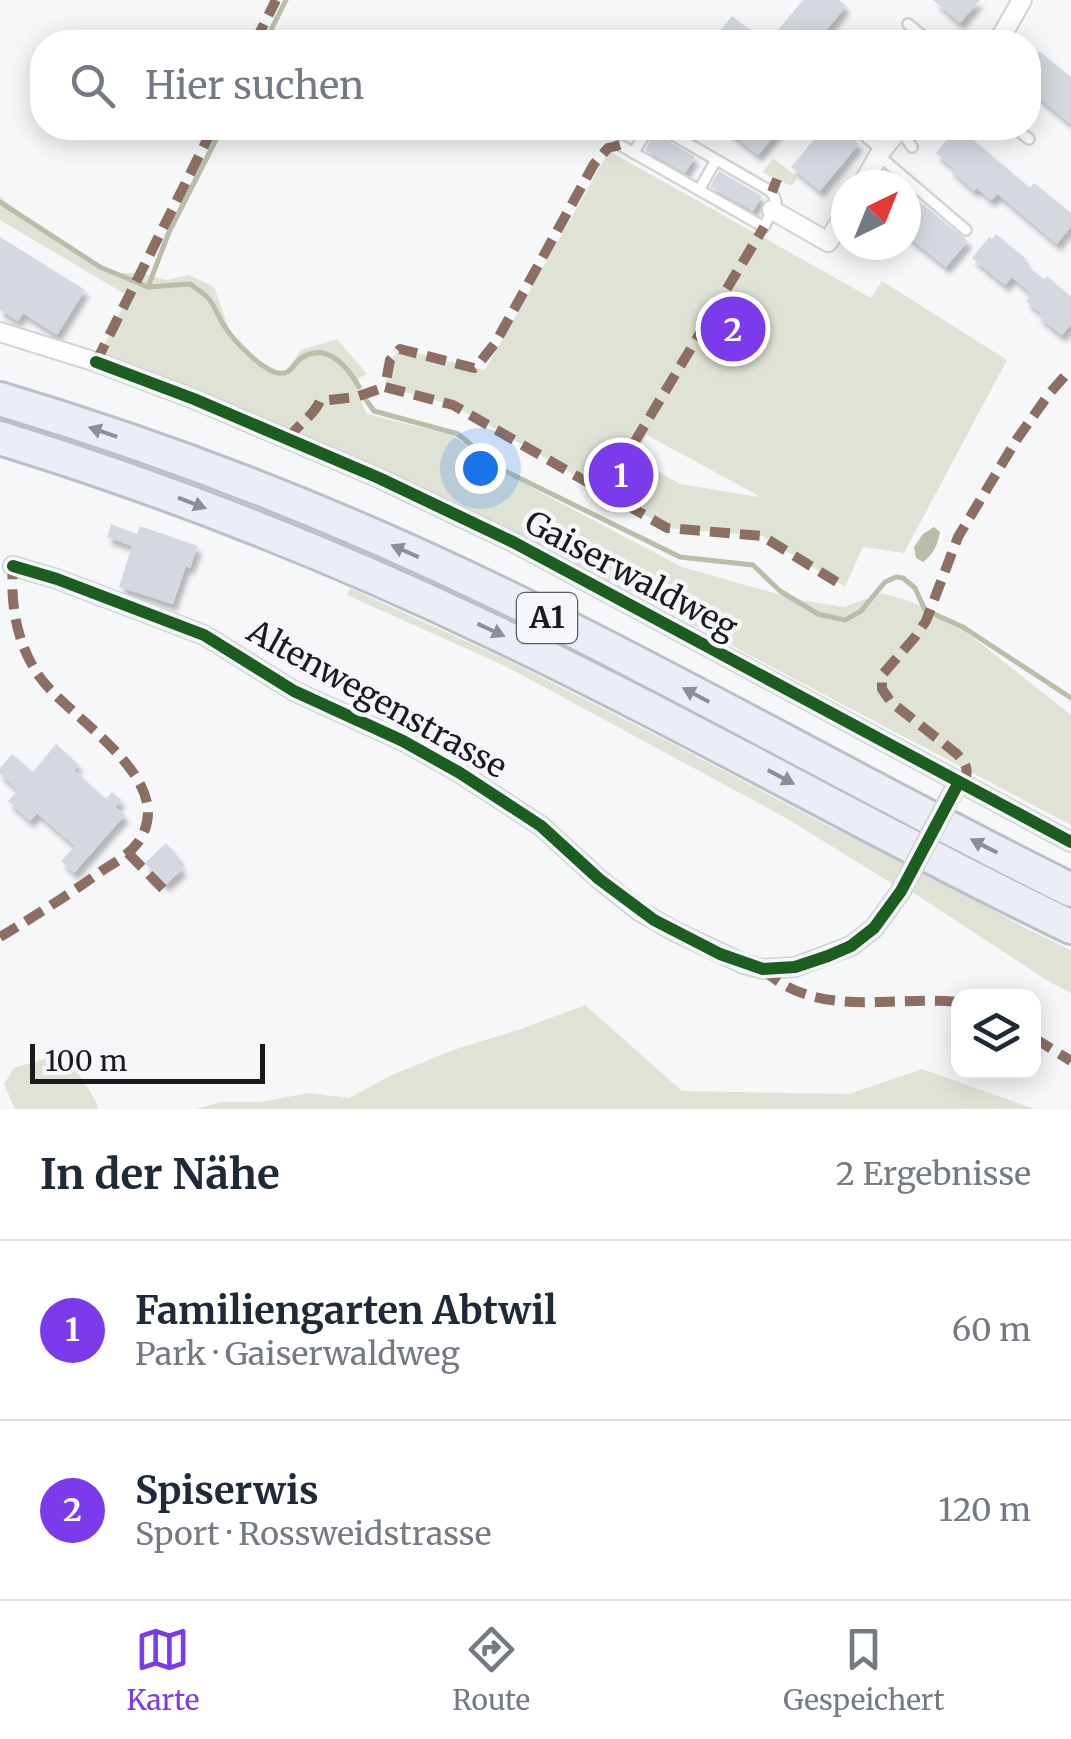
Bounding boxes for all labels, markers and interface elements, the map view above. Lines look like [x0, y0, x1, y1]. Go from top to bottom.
search box [30, 30, 1041, 140]
icon: search [65, 58, 120, 113]
text: Hier suchen [145, 62, 364, 109]
north arrow [831, 170, 921, 260]
pin: 2 [700, 292, 766, 366]
one-way arrow [87, 423, 117, 438]
pin: 1 [588, 438, 654, 512]
your location [455, 443, 506, 494]
one-way arrow [177, 496, 207, 511]
street label: Gaiserwaldweg [518, 502, 744, 648]
one-way arrow [390, 543, 420, 559]
road number: A1 [517, 593, 577, 643]
street label: Altenwegenstrasse [239, 611, 514, 787]
one-way arrow [477, 622, 506, 639]
one-way arrow [682, 687, 711, 704]
one-way arrow [766, 769, 795, 786]
one-way arrow [969, 838, 998, 855]
map controls [951, 989, 1041, 1079]
button: layers [951, 989, 1041, 1079]
scale bar [30, 1039, 265, 1084]
text: 100 m [45, 1043, 127, 1079]
text: In der Nähe [40, 1148, 280, 1200]
text: 2 Ergebnisse [836, 1154, 1031, 1194]
text: Familiengarten Abtwil [135, 1287, 557, 1334]
text: 1 [65, 1310, 80, 1350]
text: 60 m [952, 1310, 1031, 1350]
text: Park · Gaiserwaldweg [135, 1334, 460, 1374]
text: Spiserwis [135, 1467, 319, 1514]
text: 2 [63, 1490, 82, 1530]
text: 120 m [939, 1490, 1031, 1530]
text: Sport · Rossweidstrasse [135, 1514, 491, 1554]
tab: Karte [127, 1622, 199, 1718]
tab: Route [452, 1622, 530, 1718]
tab: Gespeichert [783, 1622, 944, 1718]

